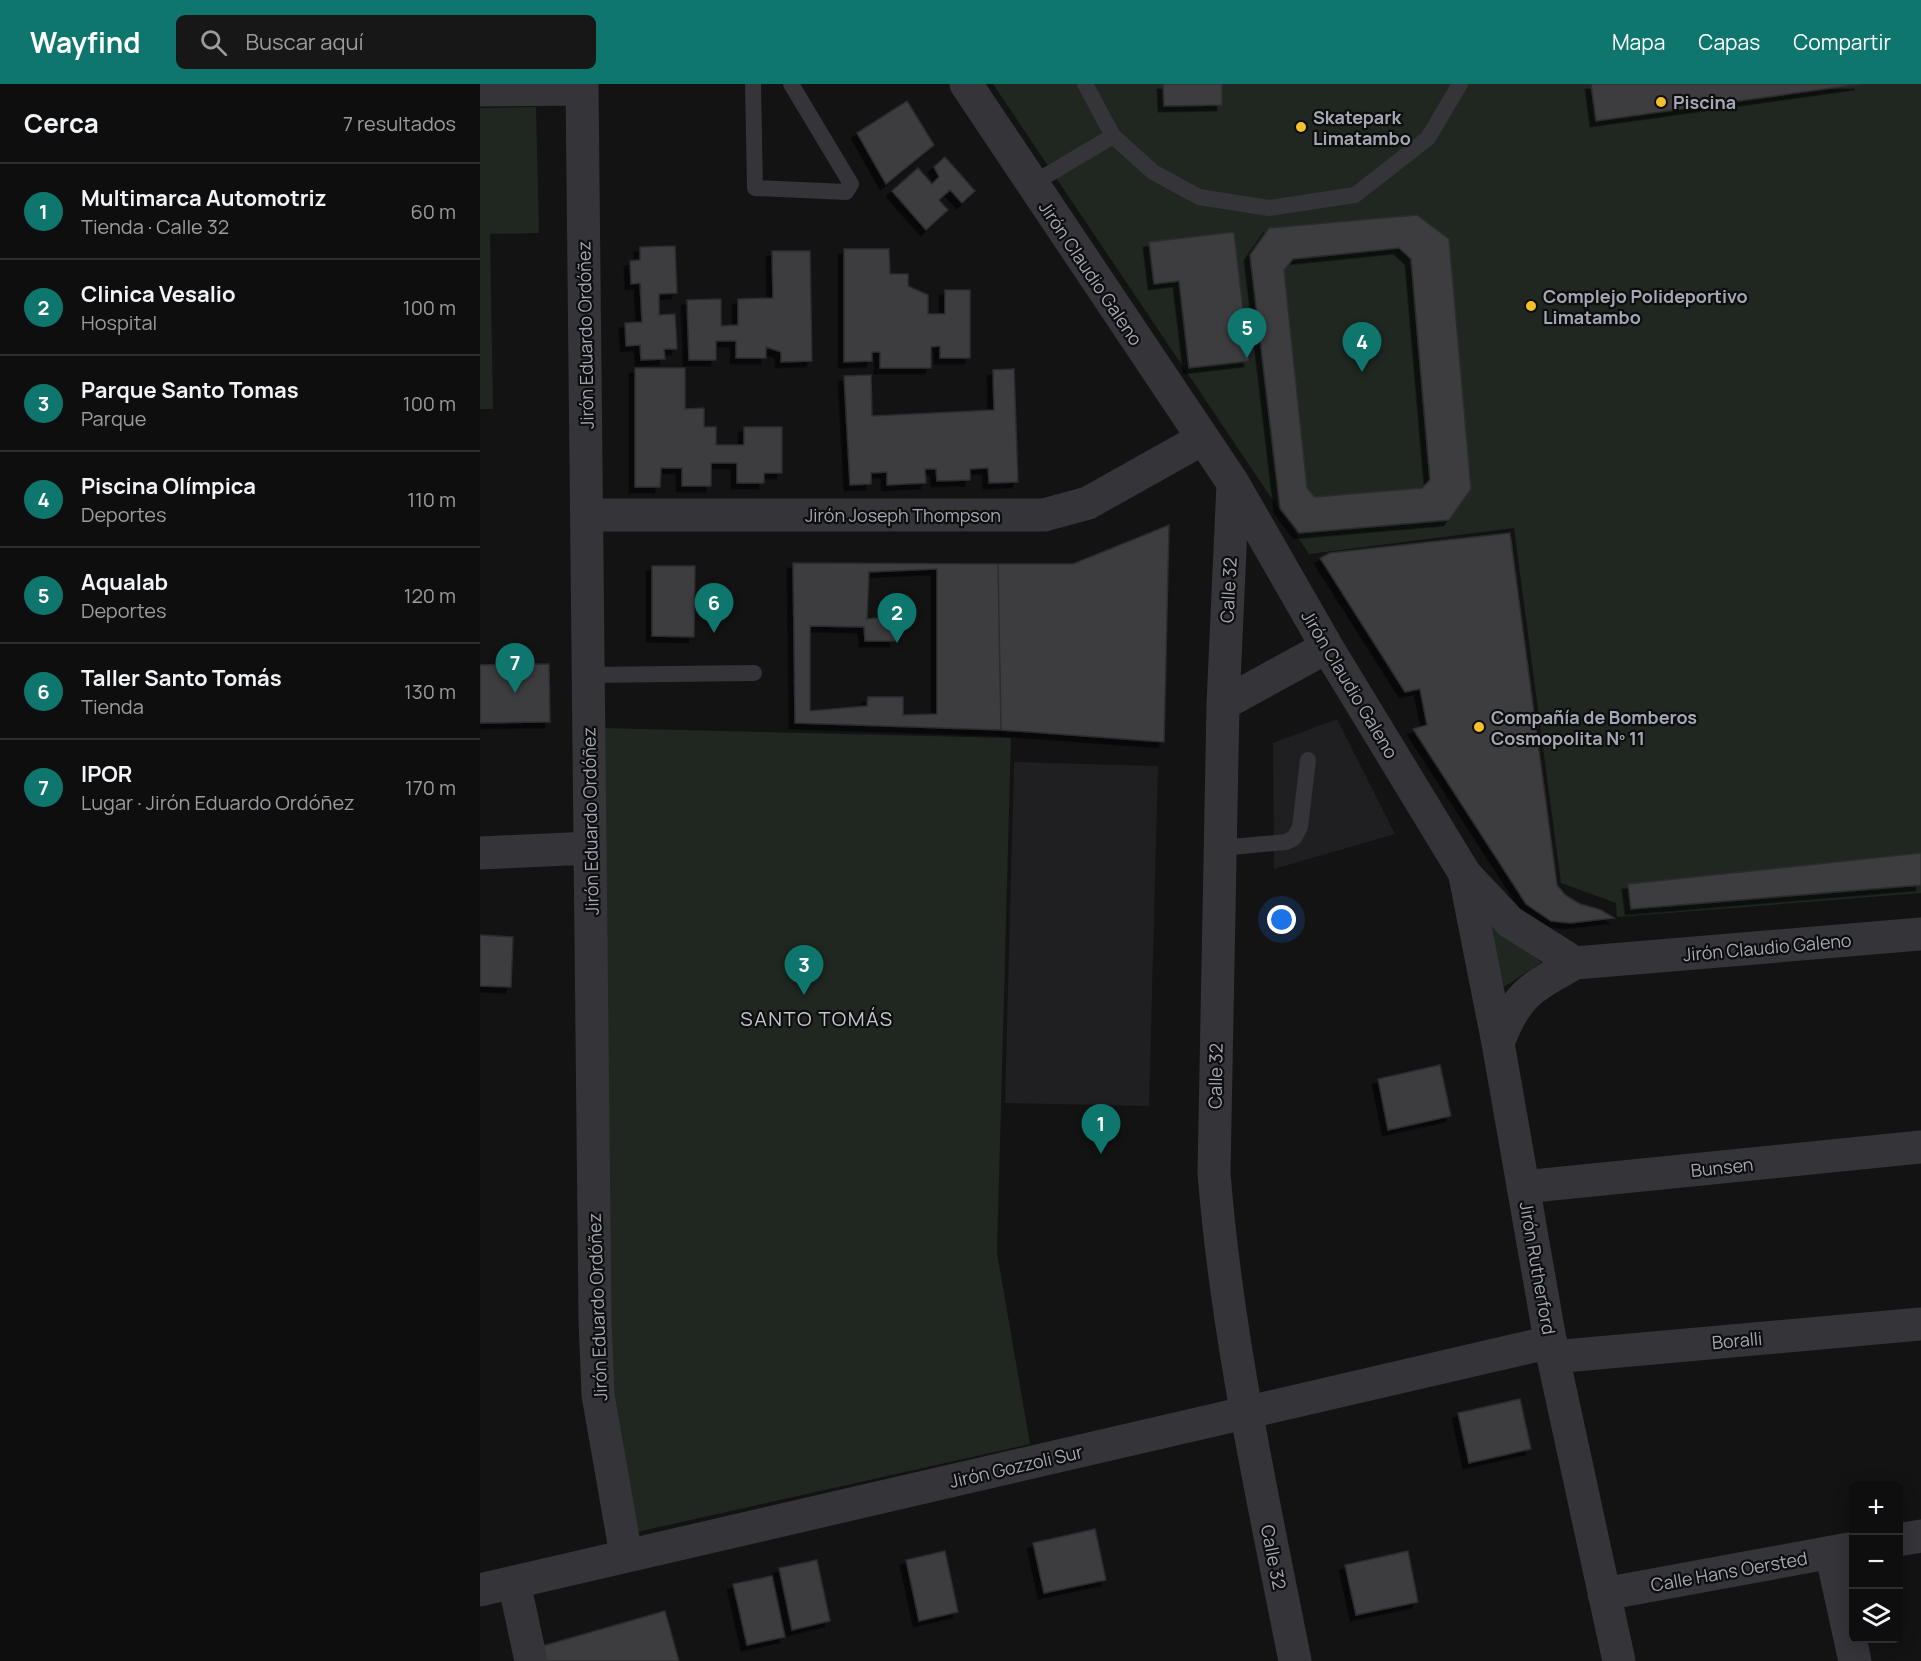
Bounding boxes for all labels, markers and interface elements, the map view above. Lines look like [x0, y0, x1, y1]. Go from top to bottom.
search box [176, 15, 596, 69]
text: Wayfind [30, 23, 140, 61]
icon: search [197, 26, 230, 59]
text: Buscar aquí [245, 27, 364, 57]
text: Mapa [1612, 28, 1665, 56]
text: Capas [1698, 28, 1760, 56]
text: Compartir [1793, 28, 1891, 56]
place label: Piscina [1673, 90, 1736, 114]
marker: Piscina [1654, 95, 1668, 109]
text: Cerca [24, 105, 99, 141]
place label: Skatepark Limatambo [1313, 105, 1411, 150]
text: 7 resultados [343, 110, 456, 137]
marker: Skatepark Limatambo [1294, 120, 1308, 134]
text: Multimarca Automotriz [81, 183, 326, 213]
street label: Jirón Claudio Galeno [1034, 196, 1148, 350]
text: 1 [39, 198, 48, 225]
text: 60 m [410, 198, 456, 225]
text: Tienda · Calle 32 [81, 213, 229, 240]
street label: Jirón Eduardo Ordóñez [571, 241, 599, 429]
text: Clinica Vesalio [81, 279, 236, 309]
place label: Complejo Polideportivo Limatambo [1543, 284, 1748, 329]
text: 2 [38, 294, 49, 321]
text: 100 m [403, 294, 456, 321]
marker: Complejo Polideportivo Limatambo [1524, 299, 1538, 313]
pin: 5 [1228, 308, 1266, 358]
text: Hospital [81, 309, 157, 336]
pin: 4 [1342, 322, 1382, 372]
text: Parque Santo Tomas [81, 375, 299, 405]
text: 3 [38, 390, 49, 417]
text: 100 m [403, 390, 456, 417]
text: Parque [81, 405, 146, 432]
text: Piscina Olímpica [81, 471, 256, 501]
text: 4 [37, 486, 50, 513]
text: 110 m [407, 486, 456, 513]
text: Deportes [81, 501, 167, 528]
street label: Jirón Joseph Thompson [805, 503, 1001, 527]
street label: Calle 32 [1214, 557, 1242, 623]
text: Aqualab [81, 567, 168, 597]
text: 5 [38, 582, 49, 609]
text: 120 m [404, 582, 456, 609]
pin: 6 [694, 584, 734, 633]
pin: 2 [878, 594, 916, 643]
text: Deportes [81, 597, 167, 624]
street label: Jirón Claudio Galeno [1296, 605, 1404, 763]
pin: 7 [495, 644, 534, 693]
text: Taller Santo Tomás [81, 663, 282, 693]
text: 6 [37, 678, 50, 705]
text: 130 m [404, 678, 456, 705]
text: Tienda [81, 693, 144, 720]
place label: Compañía de Bomberos Cosmopolita Nº 11 [1491, 705, 1697, 750]
marker: Compañía de Bomberos Cosmopolita Nº 11 [1472, 720, 1486, 734]
street label: Jirón Eduardo Ordóñez [576, 727, 604, 915]
text: IPOR [81, 759, 132, 789]
text: 7 [38, 774, 49, 801]
text: 170 m [405, 774, 456, 801]
text: Lugar · Jirón Eduardo Ordóñez [81, 789, 355, 816]
your location [1267, 905, 1296, 934]
street label: Jirón Claudio Galeno [1682, 928, 1852, 966]
pin: 3 [784, 946, 824, 995]
district label: SANTO TOMÁS [740, 1005, 894, 1032]
street label: Calle 32 [1202, 1043, 1228, 1109]
pin: 1 [1082, 1104, 1120, 1154]
street label: Bunsen [1690, 1152, 1754, 1182]
street label: Jirón Rutherford [1515, 1200, 1561, 1336]
street label: Jirón Eduardo Ordóñez [582, 1213, 612, 1401]
street label: Boralli [1711, 1326, 1763, 1354]
street label: Jirón Gozzoli Sur [947, 1439, 1085, 1493]
map controls [1849, 1481, 1903, 1643]
button: + [1849, 1481, 1903, 1535]
street label: Calle 32 [1256, 1523, 1292, 1591]
button: − [1849, 1535, 1903, 1589]
street label: Calle Hans Oersted [1649, 1545, 1809, 1597]
button: layers [1849, 1589, 1903, 1643]

